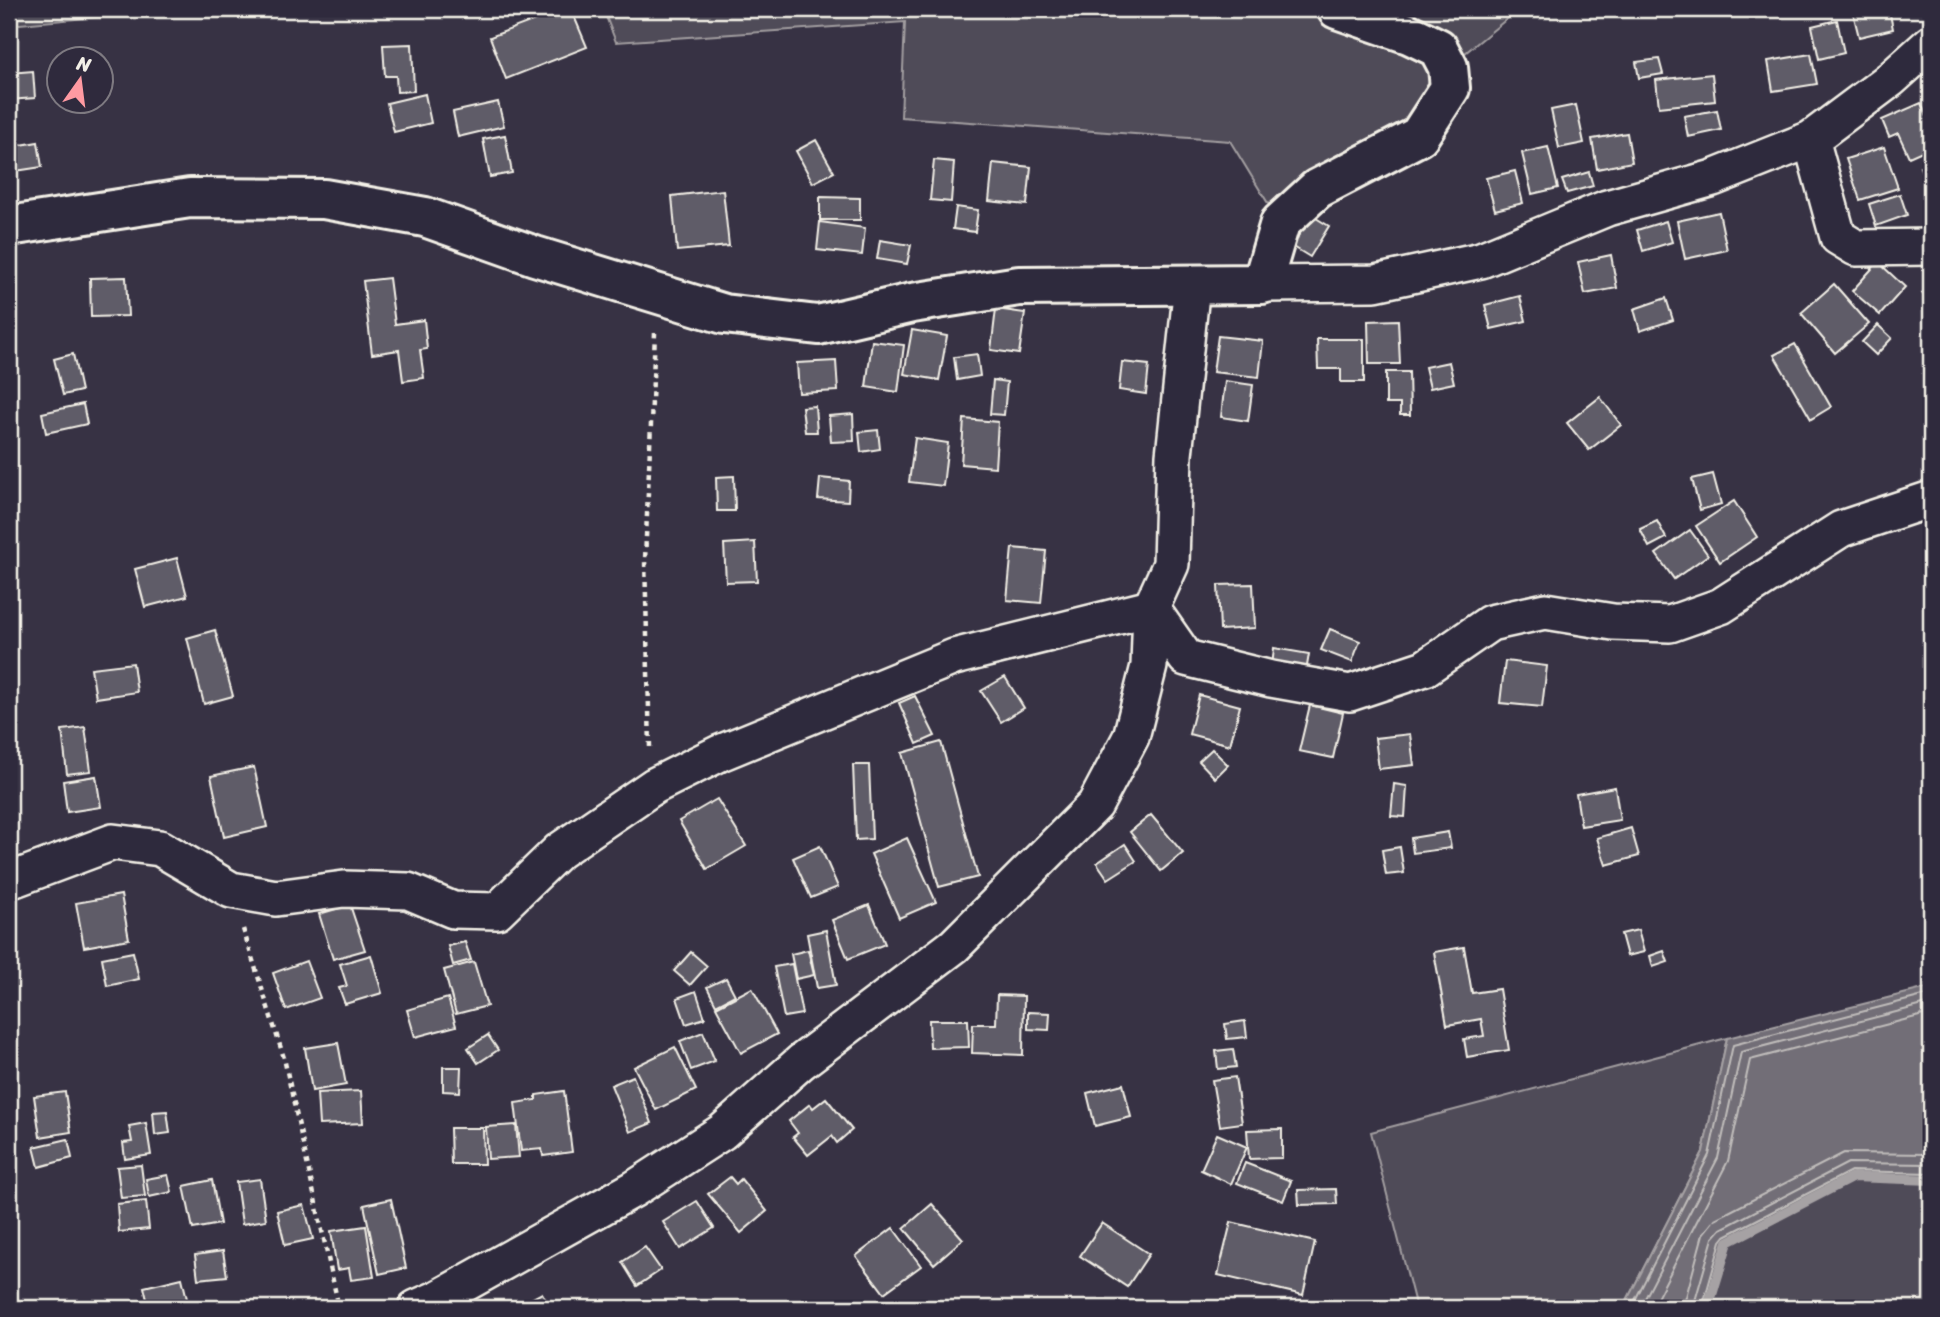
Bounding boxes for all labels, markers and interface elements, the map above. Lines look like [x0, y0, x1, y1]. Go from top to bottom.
north arrow [46, 46, 116, 116]
text: N [73, 46, 95, 82]

